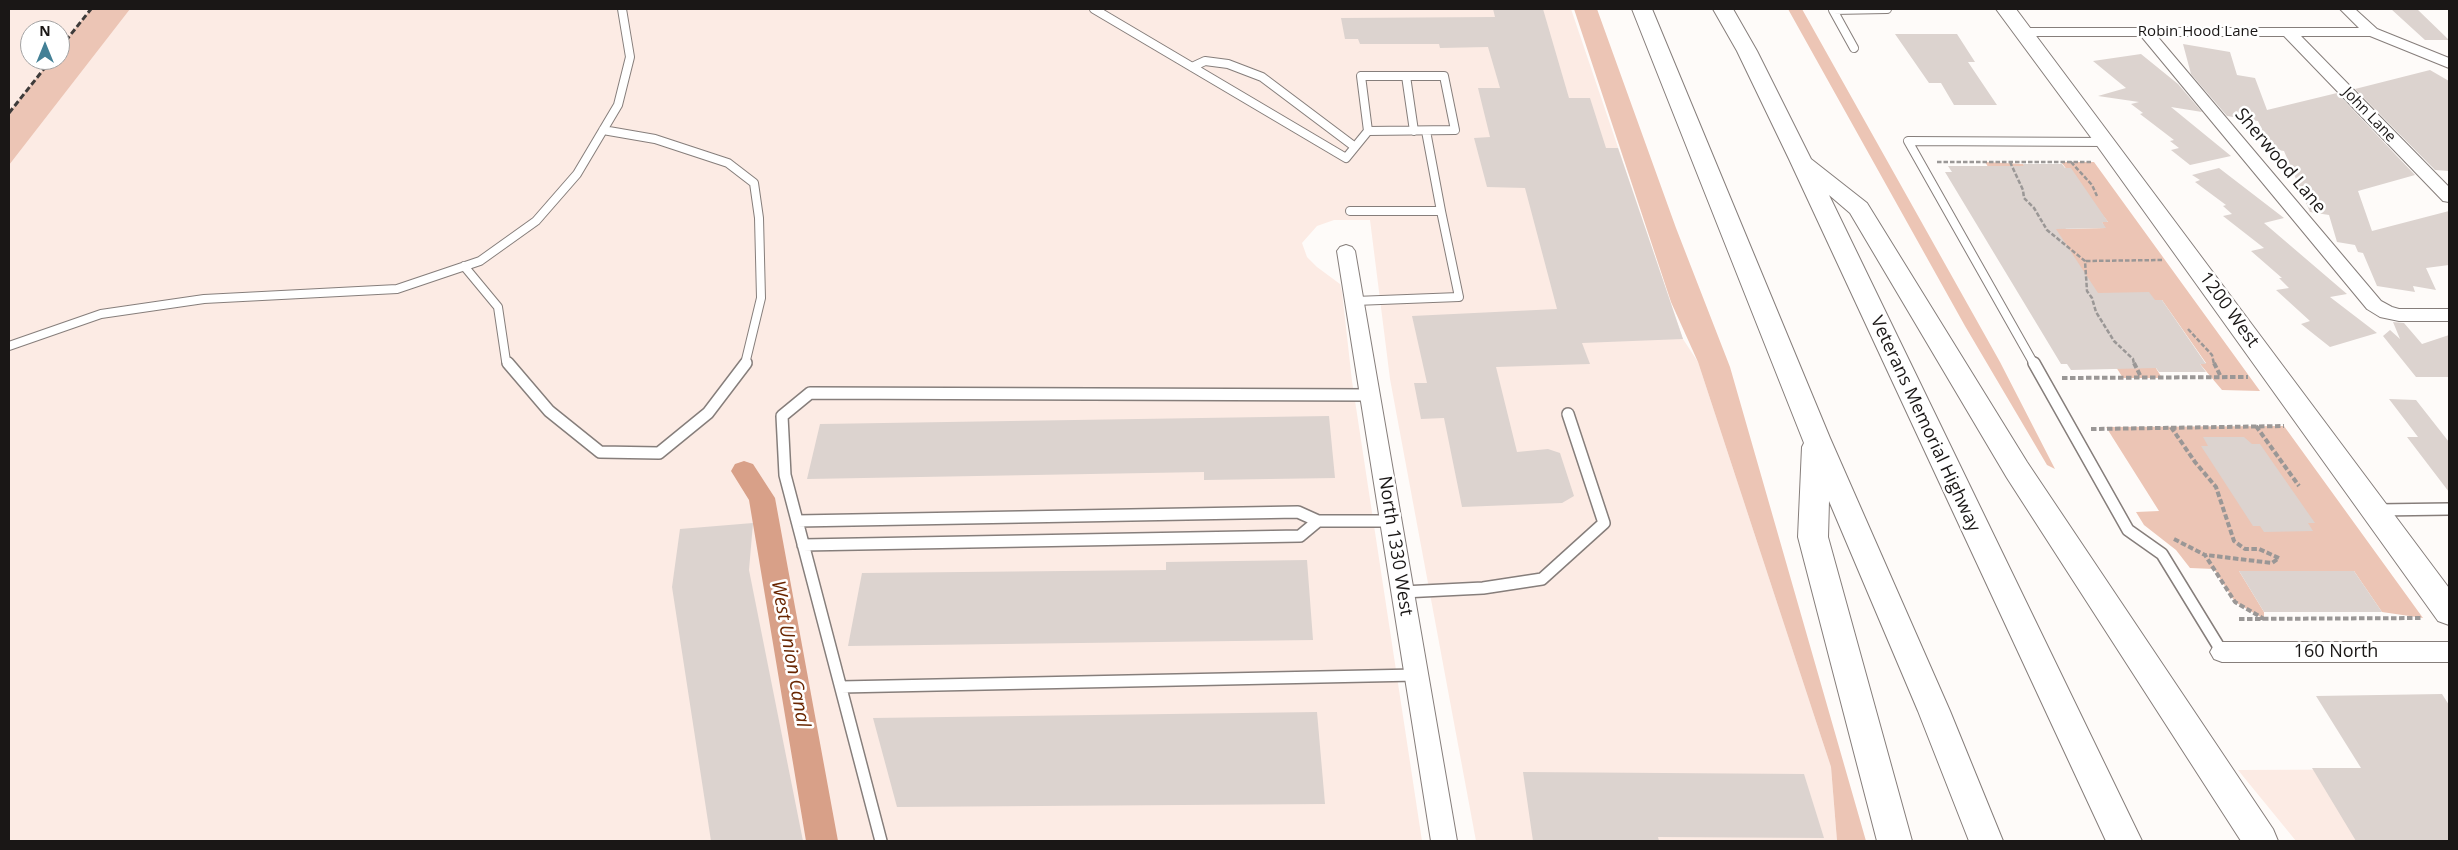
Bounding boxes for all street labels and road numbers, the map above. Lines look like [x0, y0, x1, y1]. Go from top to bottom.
street label: Robin Hood Lane [2138, 23, 2258, 41]
street label: John Lane [2339, 84, 2399, 146]
street label: Sherwood Lane [2230, 104, 2330, 218]
street label: 1200 West [2195, 268, 2263, 352]
street label: Veterans Memorial Highway [1865, 313, 1985, 535]
street label: North 1330 West [1373, 474, 1417, 618]
street label: 160 North [2294, 641, 2378, 663]

